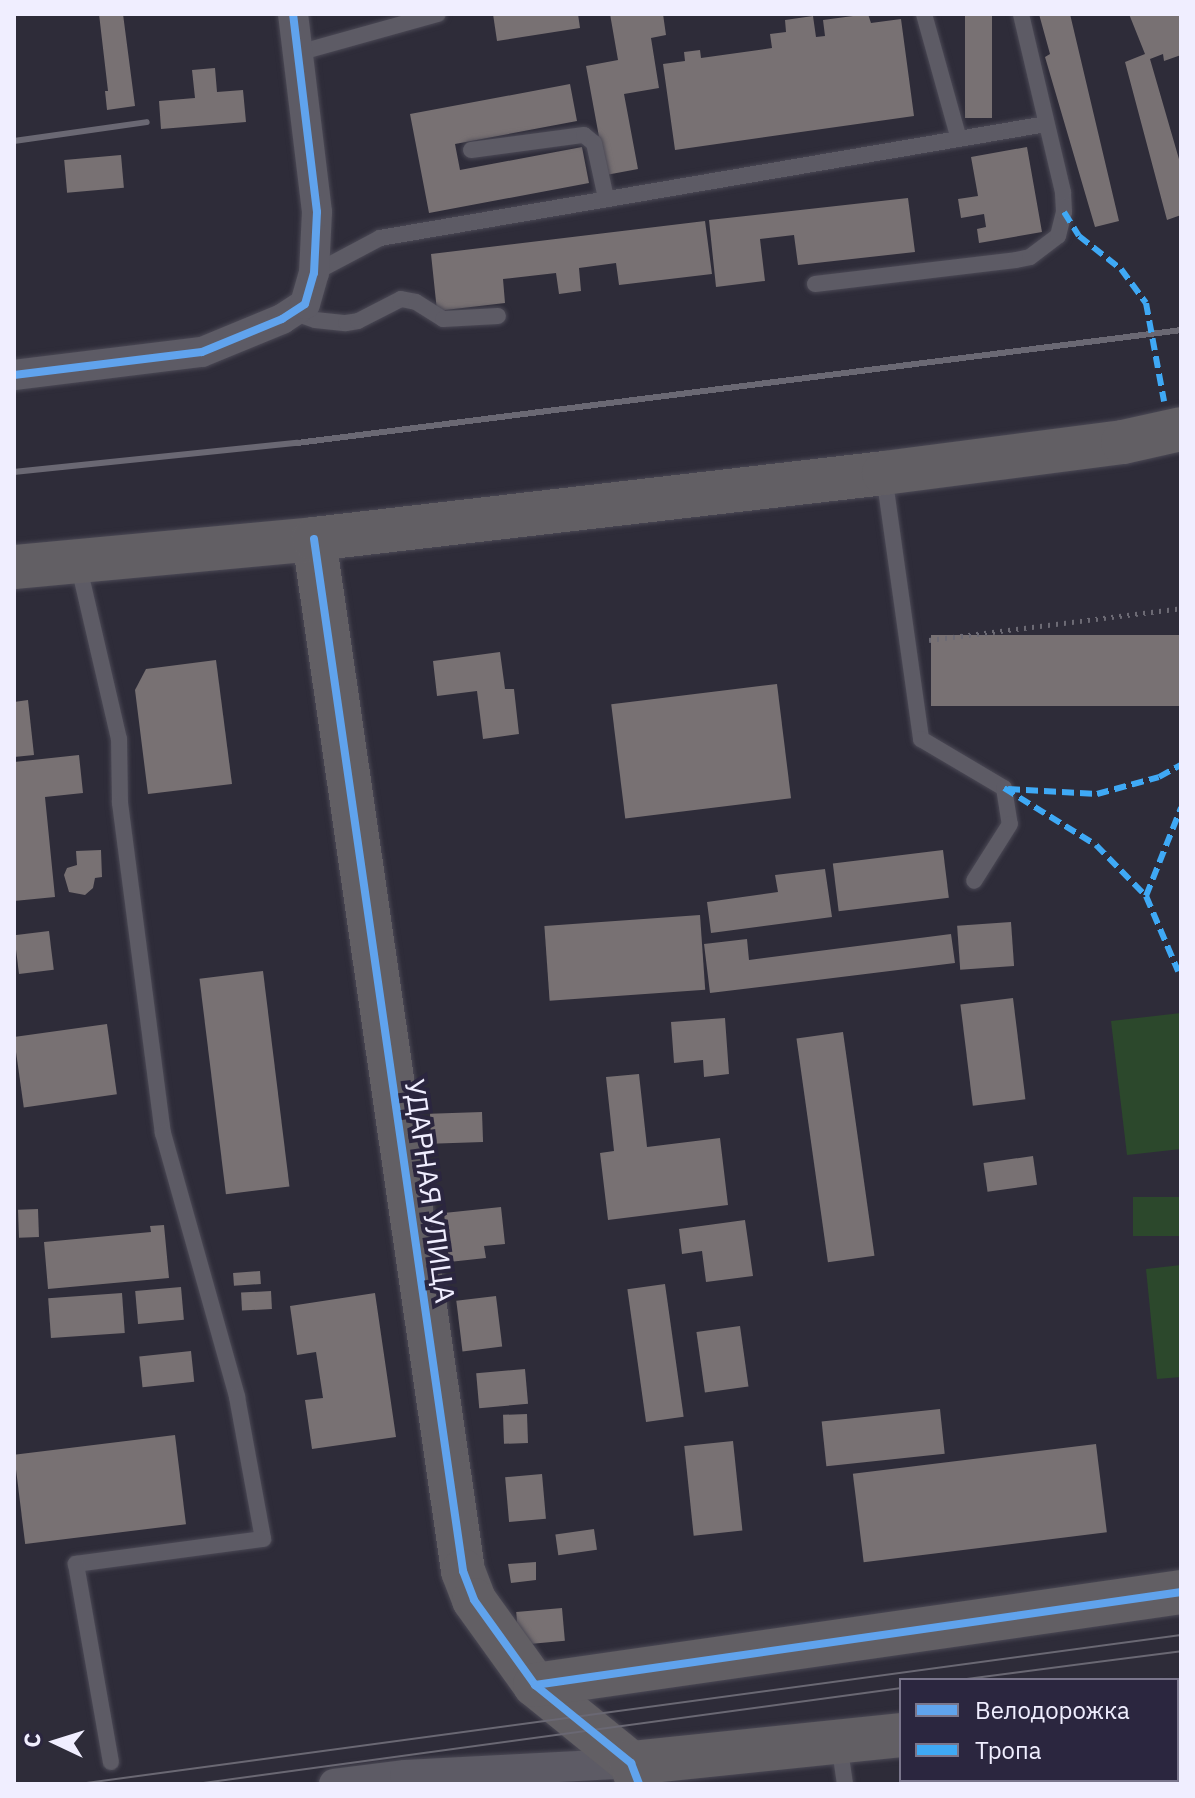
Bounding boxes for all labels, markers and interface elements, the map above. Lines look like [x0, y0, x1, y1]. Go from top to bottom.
street label: УДАРНАЯ УЛИЦА [398, 1077, 462, 1305]
legend [899, 1678, 1179, 1782]
text: Велодорожка [975, 1694, 1130, 1726]
north arrow [16, 1702, 96, 1782]
text: С [17, 1732, 47, 1748]
text: Тропа [975, 1734, 1042, 1766]

